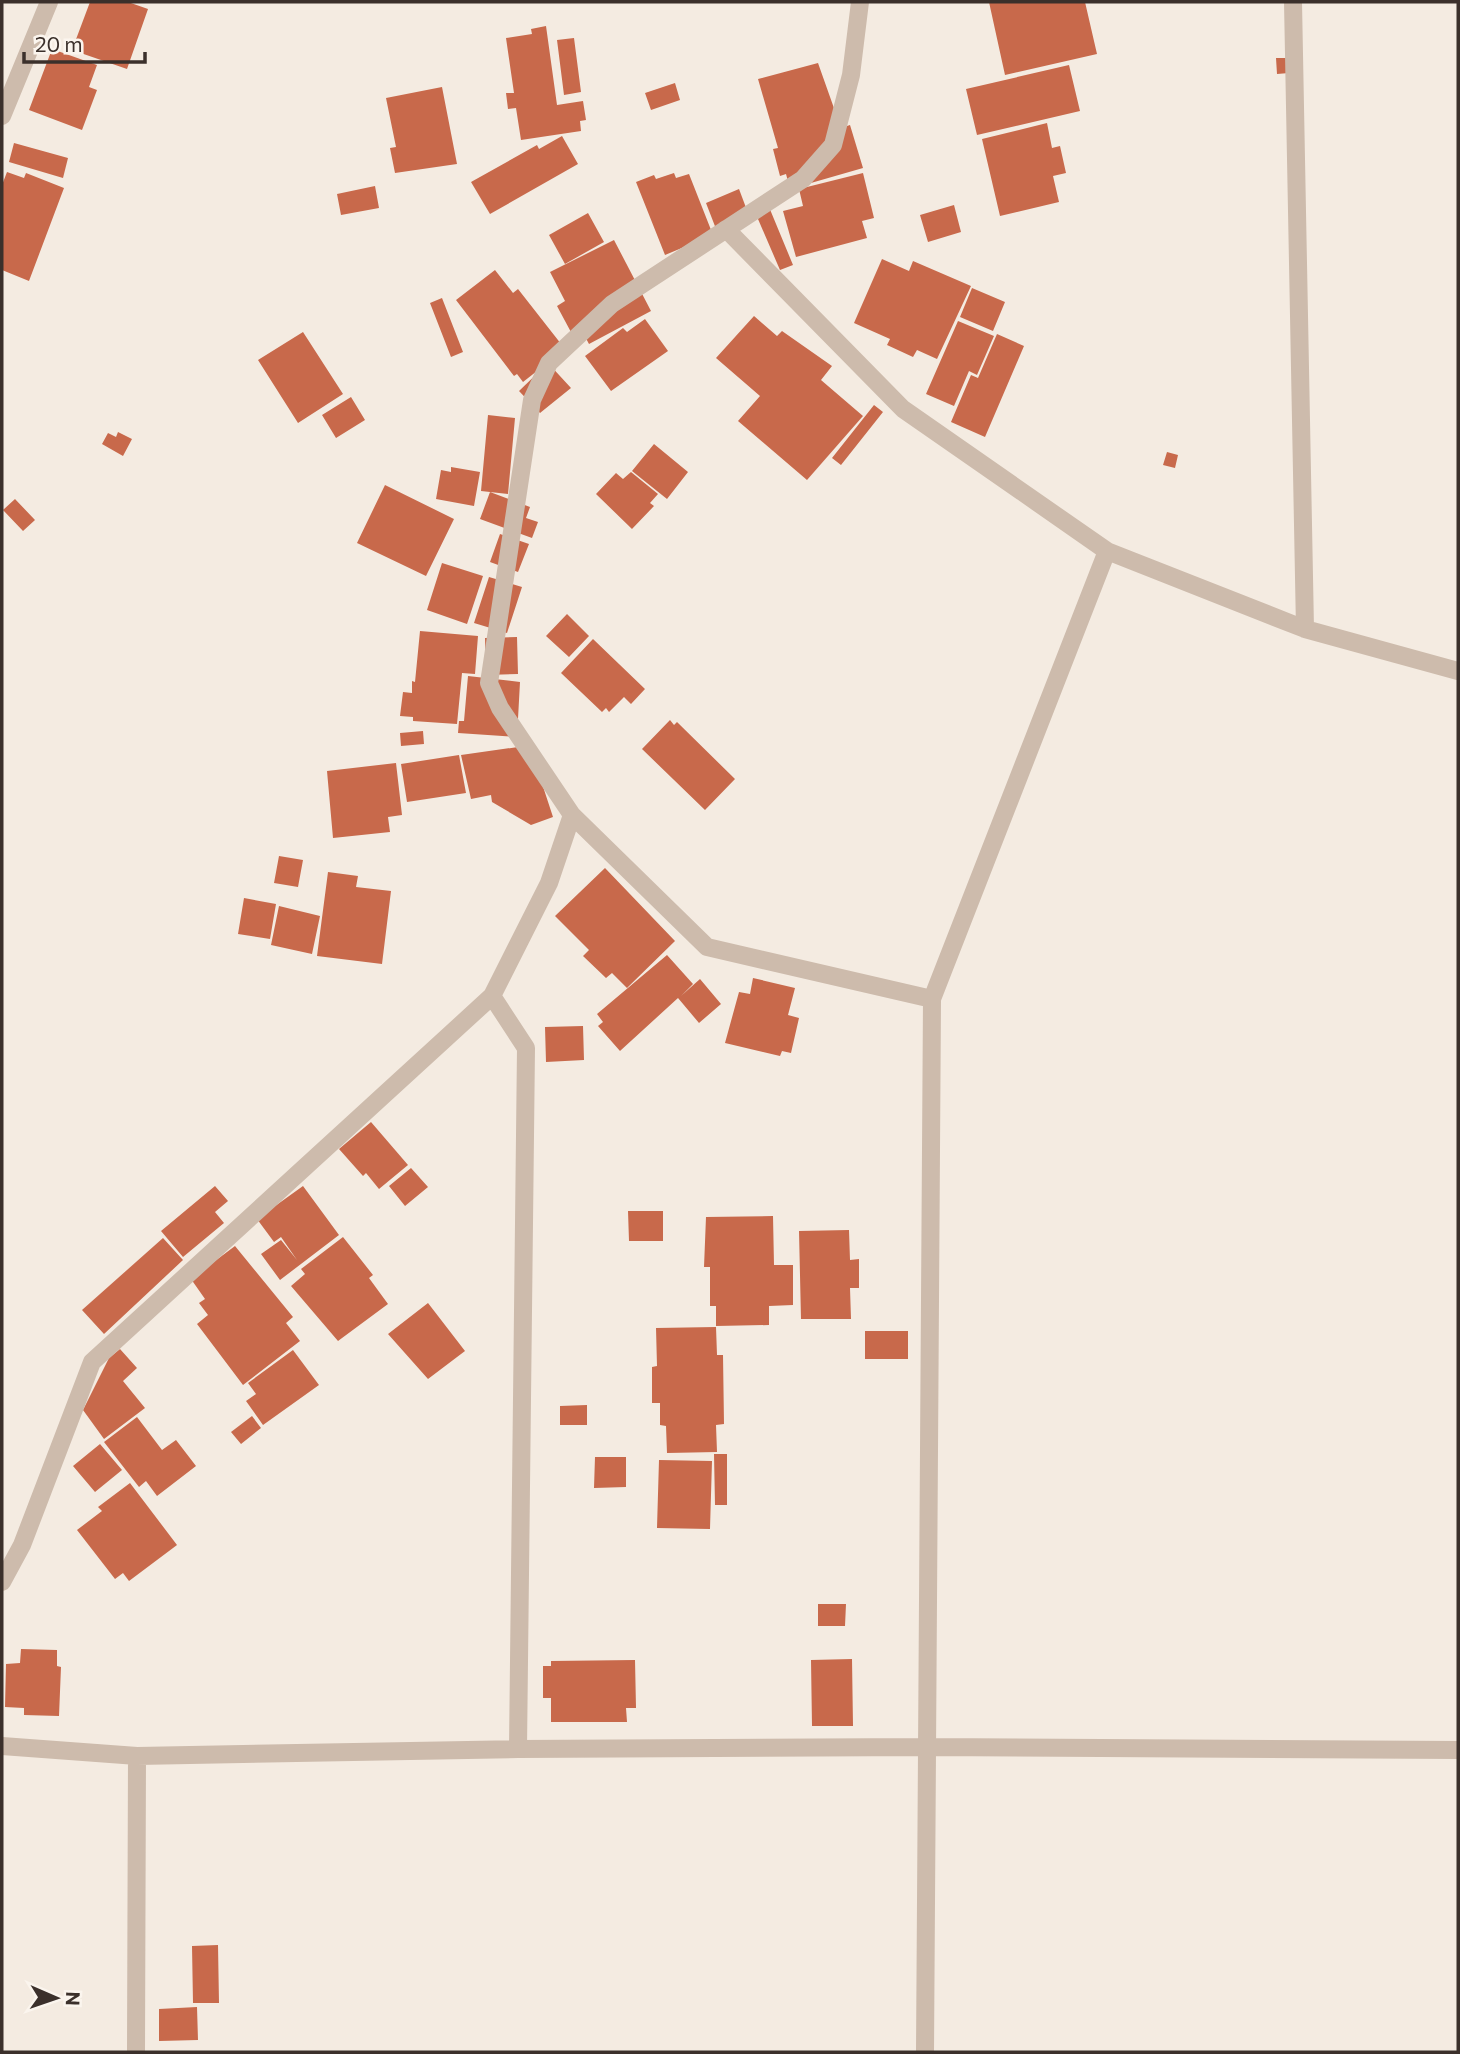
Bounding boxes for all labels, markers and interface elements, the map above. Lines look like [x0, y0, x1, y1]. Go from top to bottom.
scale bar [24, 21, 145, 65]
text: 20 m [35, 31, 83, 56]
north arrow [21, 1963, 91, 2033]
text: N [62, 1991, 85, 2006]

